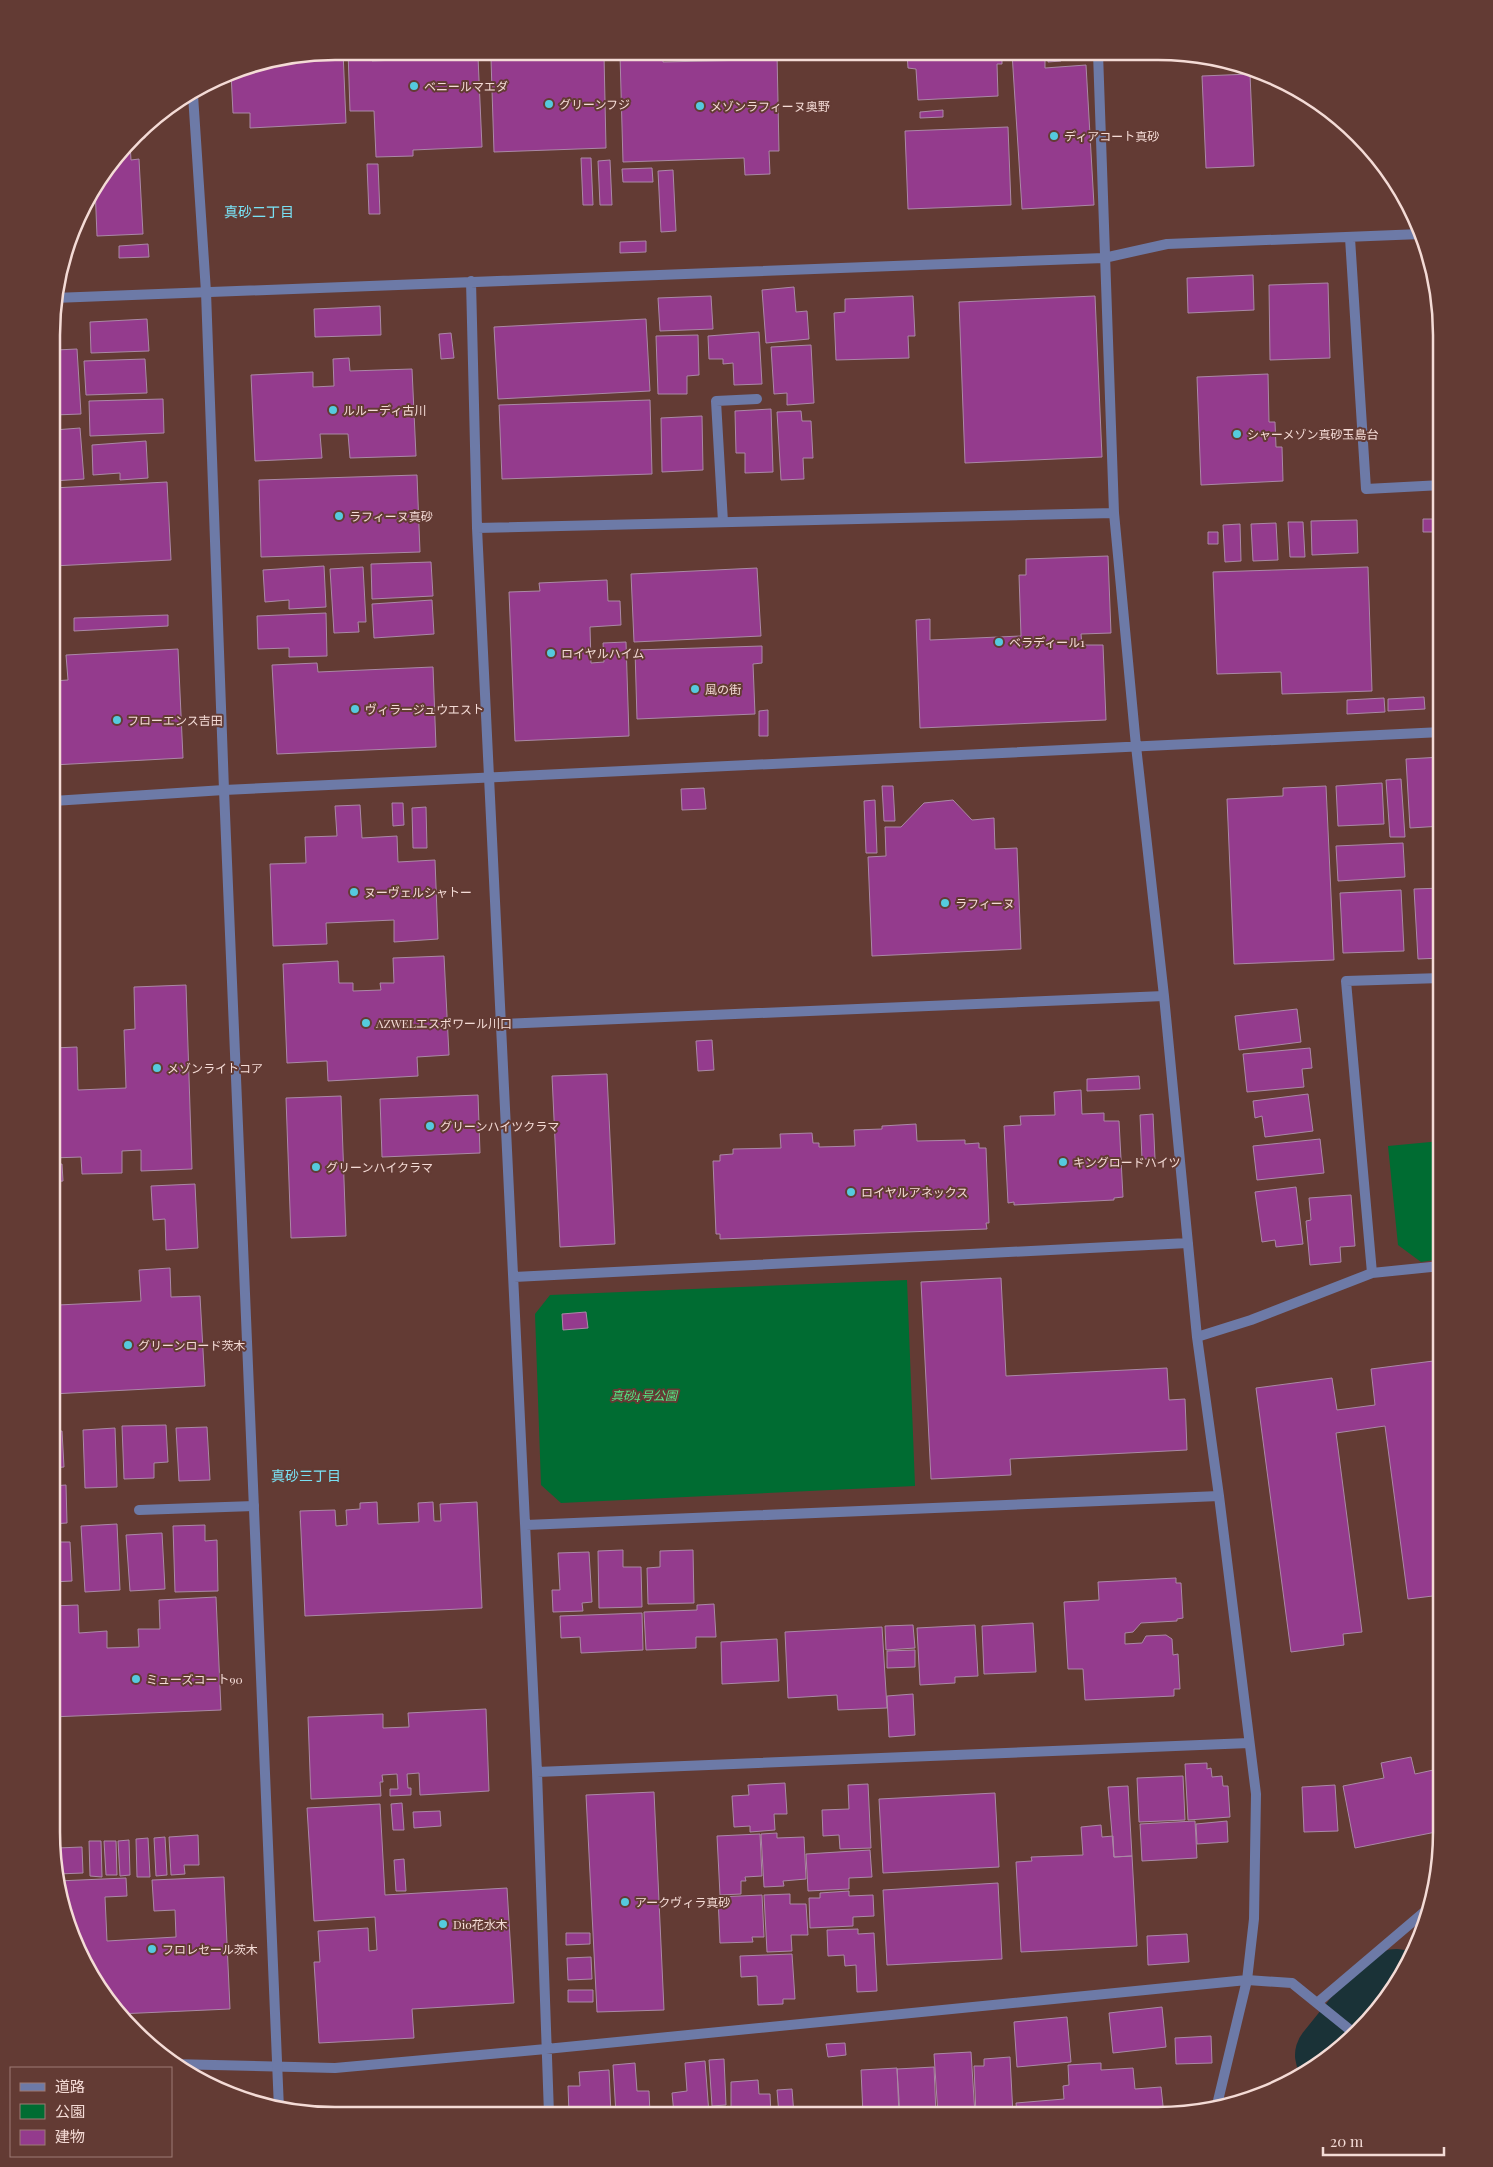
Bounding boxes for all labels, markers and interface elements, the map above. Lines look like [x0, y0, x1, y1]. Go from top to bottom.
place label: ベニールマエダ [424, 78, 508, 94]
marker: ベニールマエダ [408, 80, 420, 92]
place label: グリーンフジ [559, 96, 630, 112]
marker: グリーンフジ [543, 98, 555, 110]
place label: メゾンラフィーヌ奥野 [710, 98, 830, 114]
marker: メゾンラフィーヌ奥野 [694, 100, 706, 112]
place label: ディアコート真砂 [1064, 128, 1159, 144]
marker: ディアコート真砂 [1048, 130, 1060, 142]
district label: 真砂二丁目 [224, 202, 294, 221]
place label: ルルーディ古川 [343, 402, 426, 418]
marker: ルルーディ古川 [327, 404, 339, 416]
place label: シャーメゾン真砂玉島台 [1247, 426, 1379, 442]
marker: シャーメゾン真砂玉島台 [1231, 428, 1243, 440]
place label: ラフィーヌ真砂 [349, 508, 433, 524]
marker: ラフィーヌ真砂 [333, 510, 345, 522]
place label: ベラディール1 [1009, 634, 1085, 650]
marker: ベラディール1 [993, 636, 1005, 648]
place label: ロイヤルハイム [561, 645, 644, 661]
marker: ロイヤルハイム [545, 647, 557, 659]
place label: 風の街 [705, 681, 741, 697]
marker: 風の街 [689, 683, 701, 695]
place label: ヴィラージュウエスト [365, 701, 484, 717]
marker: ヴィラージュウエスト [349, 703, 361, 715]
place label: フローエンス吉田 [127, 712, 223, 728]
marker: フローエンス吉田 [111, 714, 123, 726]
place label: ヌーヴェルシャトー [364, 884, 472, 900]
marker: ヌーヴェルシャトー [348, 886, 360, 898]
place label: ラフィーヌ [955, 895, 1015, 911]
marker: ラフィーヌ [939, 897, 951, 909]
place label: AZWELエスポワール川口 [375, 1015, 512, 1031]
marker: AZWELエスポワール川口 [360, 1017, 372, 1029]
place label: メゾンライトコア [167, 1060, 263, 1076]
marker: メゾンライトコア [151, 1062, 163, 1074]
place label: グリーンハイツクラマ [440, 1118, 559, 1134]
marker: グリーンハイツクラマ [424, 1120, 436, 1132]
place label: キングロードハイツ [1073, 1154, 1180, 1170]
marker: キングロードハイツ [1057, 1156, 1069, 1168]
place label: グリーンハイクラマ [326, 1159, 433, 1175]
marker: グリーンハイクラマ [310, 1161, 322, 1173]
place label: ロイヤルアネックス [861, 1184, 968, 1200]
marker: ロイヤルアネックス [845, 1186, 857, 1198]
place label: グリーンロード茨木 [138, 1337, 245, 1353]
marker: グリーンロード茨木 [122, 1339, 134, 1351]
park label: 真砂4号公園 [611, 1387, 679, 1403]
district label: 真砂三丁目 [271, 1466, 341, 1485]
place label: ミューズコート90 [146, 1671, 243, 1687]
marker: ミューズコート90 [130, 1673, 142, 1685]
place label: アークヴィラ真砂 [635, 1894, 730, 1910]
marker: アークヴィラ真砂 [619, 1896, 631, 1908]
place label: Dio花水木 [453, 1916, 508, 1932]
marker: Dio花水木 [437, 1918, 449, 1930]
place label: フロレセール茨木 [162, 1941, 258, 1957]
marker: フロレセール茨木 [146, 1943, 158, 1955]
legend [10, 2067, 172, 2157]
text: 道路 [55, 2076, 85, 2096]
text: 公園 [55, 2101, 85, 2121]
scale bar [1323, 2124, 1444, 2156]
text: 建物 [55, 2126, 85, 2146]
text: 20 m [1330, 2131, 1364, 2151]

